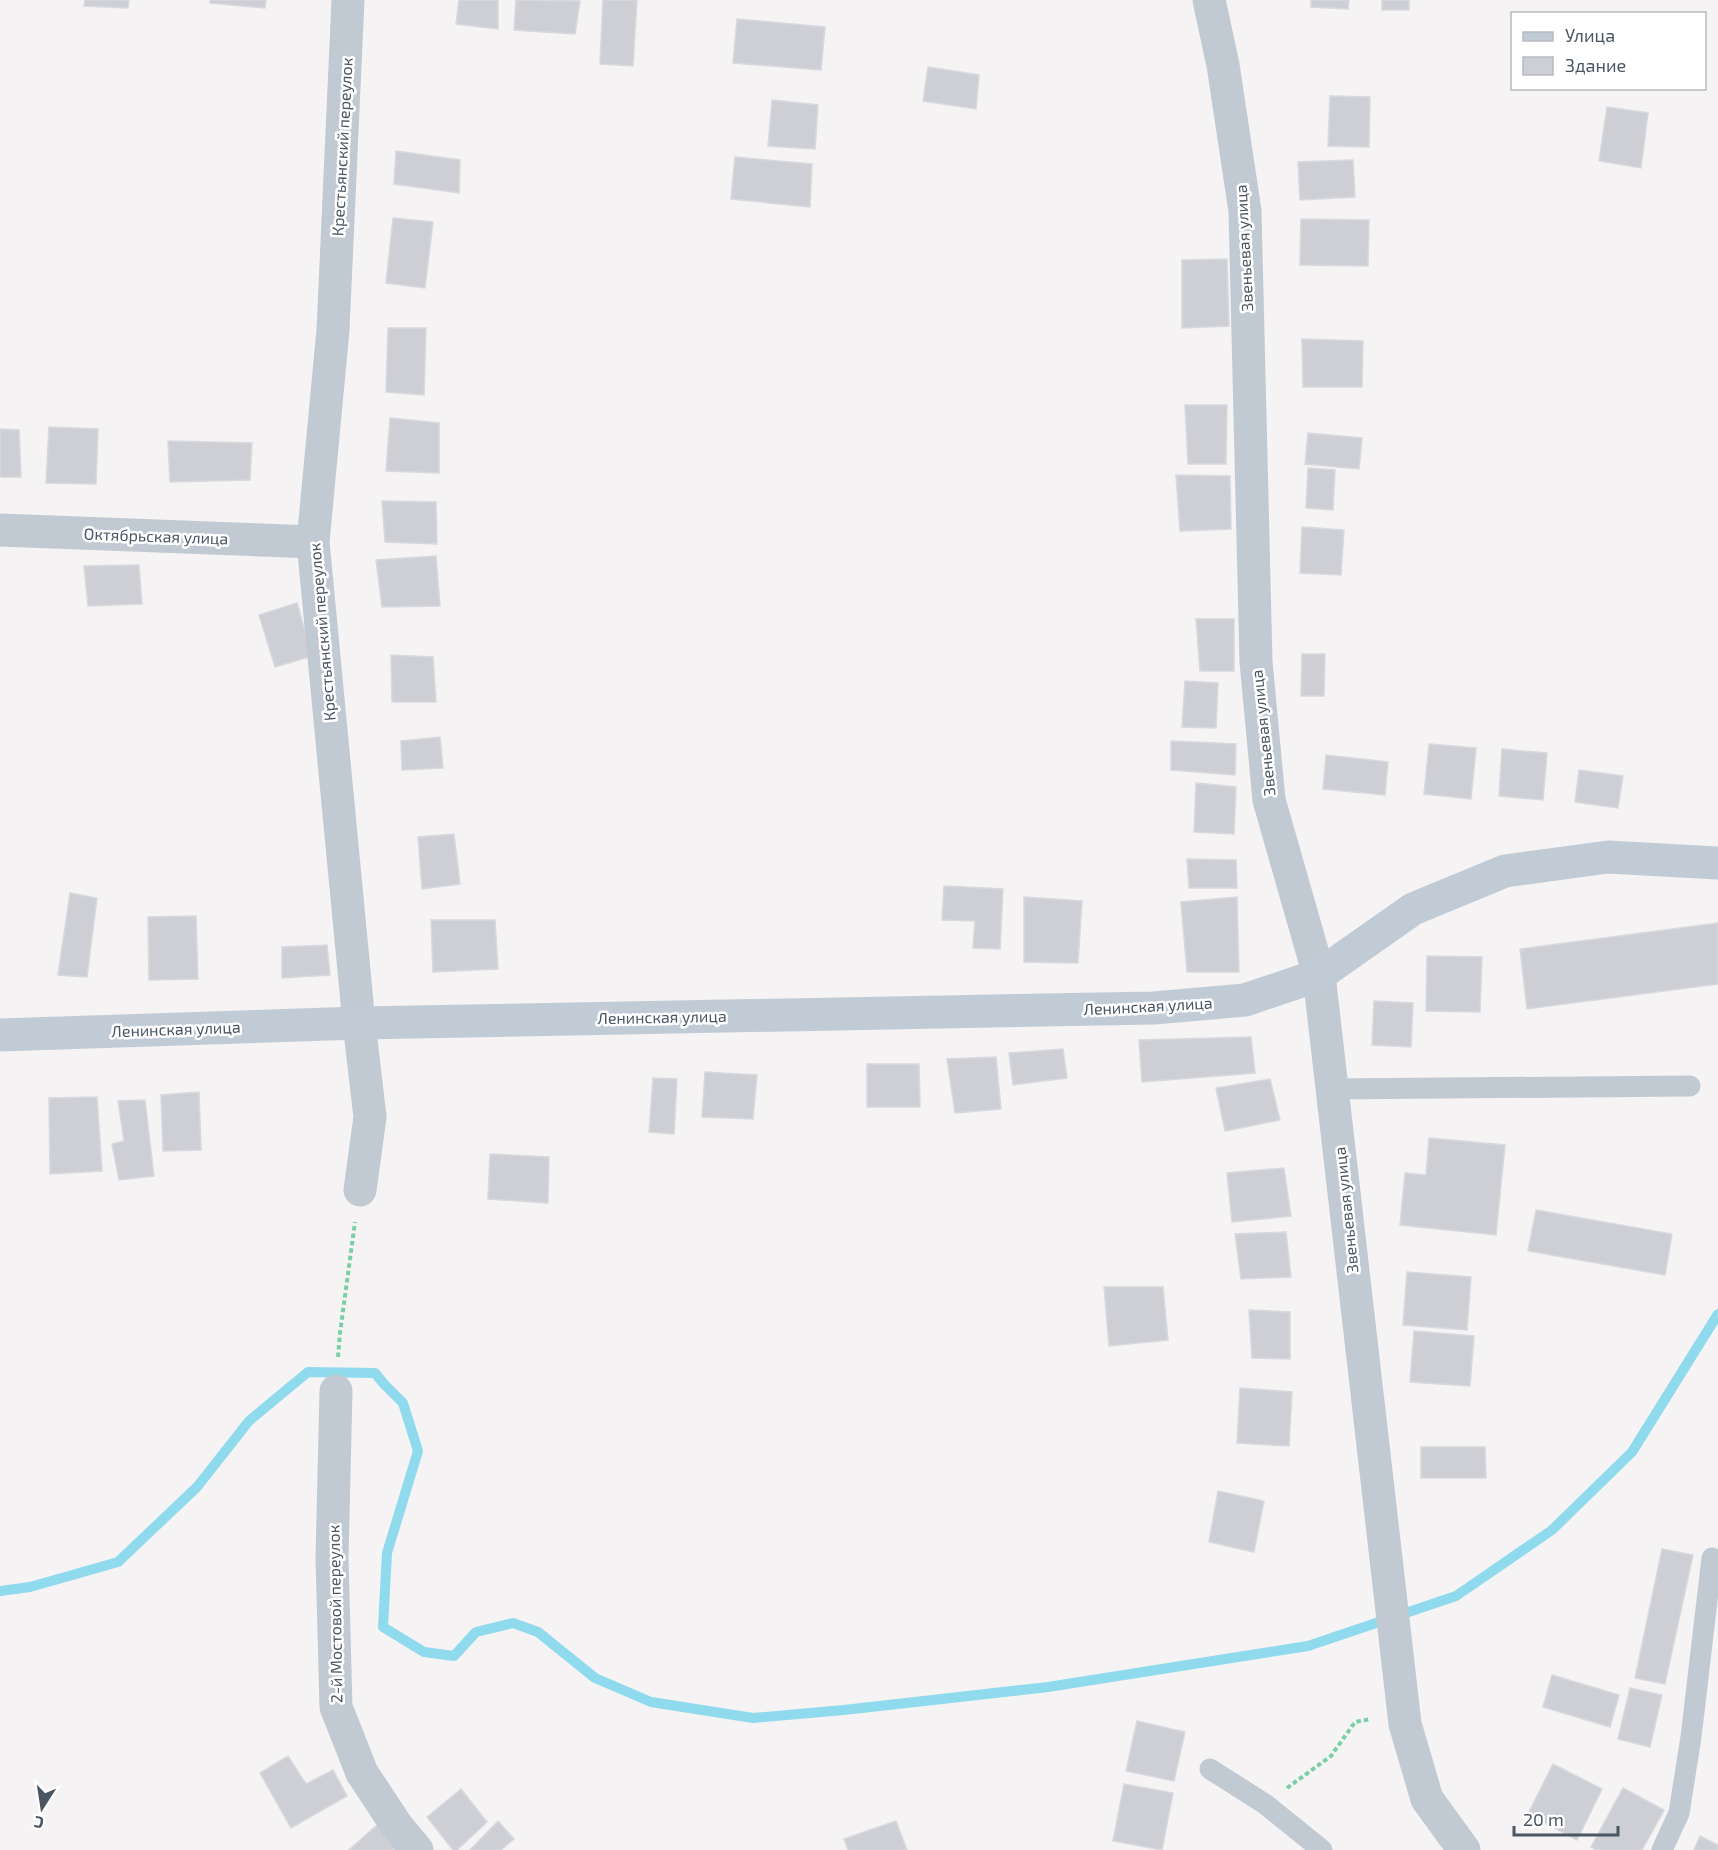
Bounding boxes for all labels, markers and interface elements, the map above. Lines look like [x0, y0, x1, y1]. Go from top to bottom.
legend [1511, 12, 1706, 90]
text: Улица [1565, 24, 1615, 46]
text: Здание [1565, 54, 1626, 76]
street label: Крестьянский переулок [327, 57, 357, 237]
street label: Звеньевая улица [1231, 184, 1257, 312]
street label: Октябрьская улица [83, 523, 229, 549]
street label: Крестьянский переулок [304, 542, 340, 722]
street label: Звеньевая улица [1246, 669, 1280, 797]
street label: Ленинская улица [1083, 993, 1213, 1019]
street label: Ленинская улица [597, 1006, 727, 1028]
street label: Ленинская улица [111, 1017, 241, 1041]
street label: Звеньевая улица [1329, 1146, 1363, 1274]
street label: 2-й Мостовой переулок [323, 1524, 347, 1703]
north arrow [12, 1778, 72, 1838]
scale bar [1514, 1799, 1618, 1837]
text: 20 m [1523, 1808, 1564, 1830]
text: С [32, 1813, 45, 1833]

